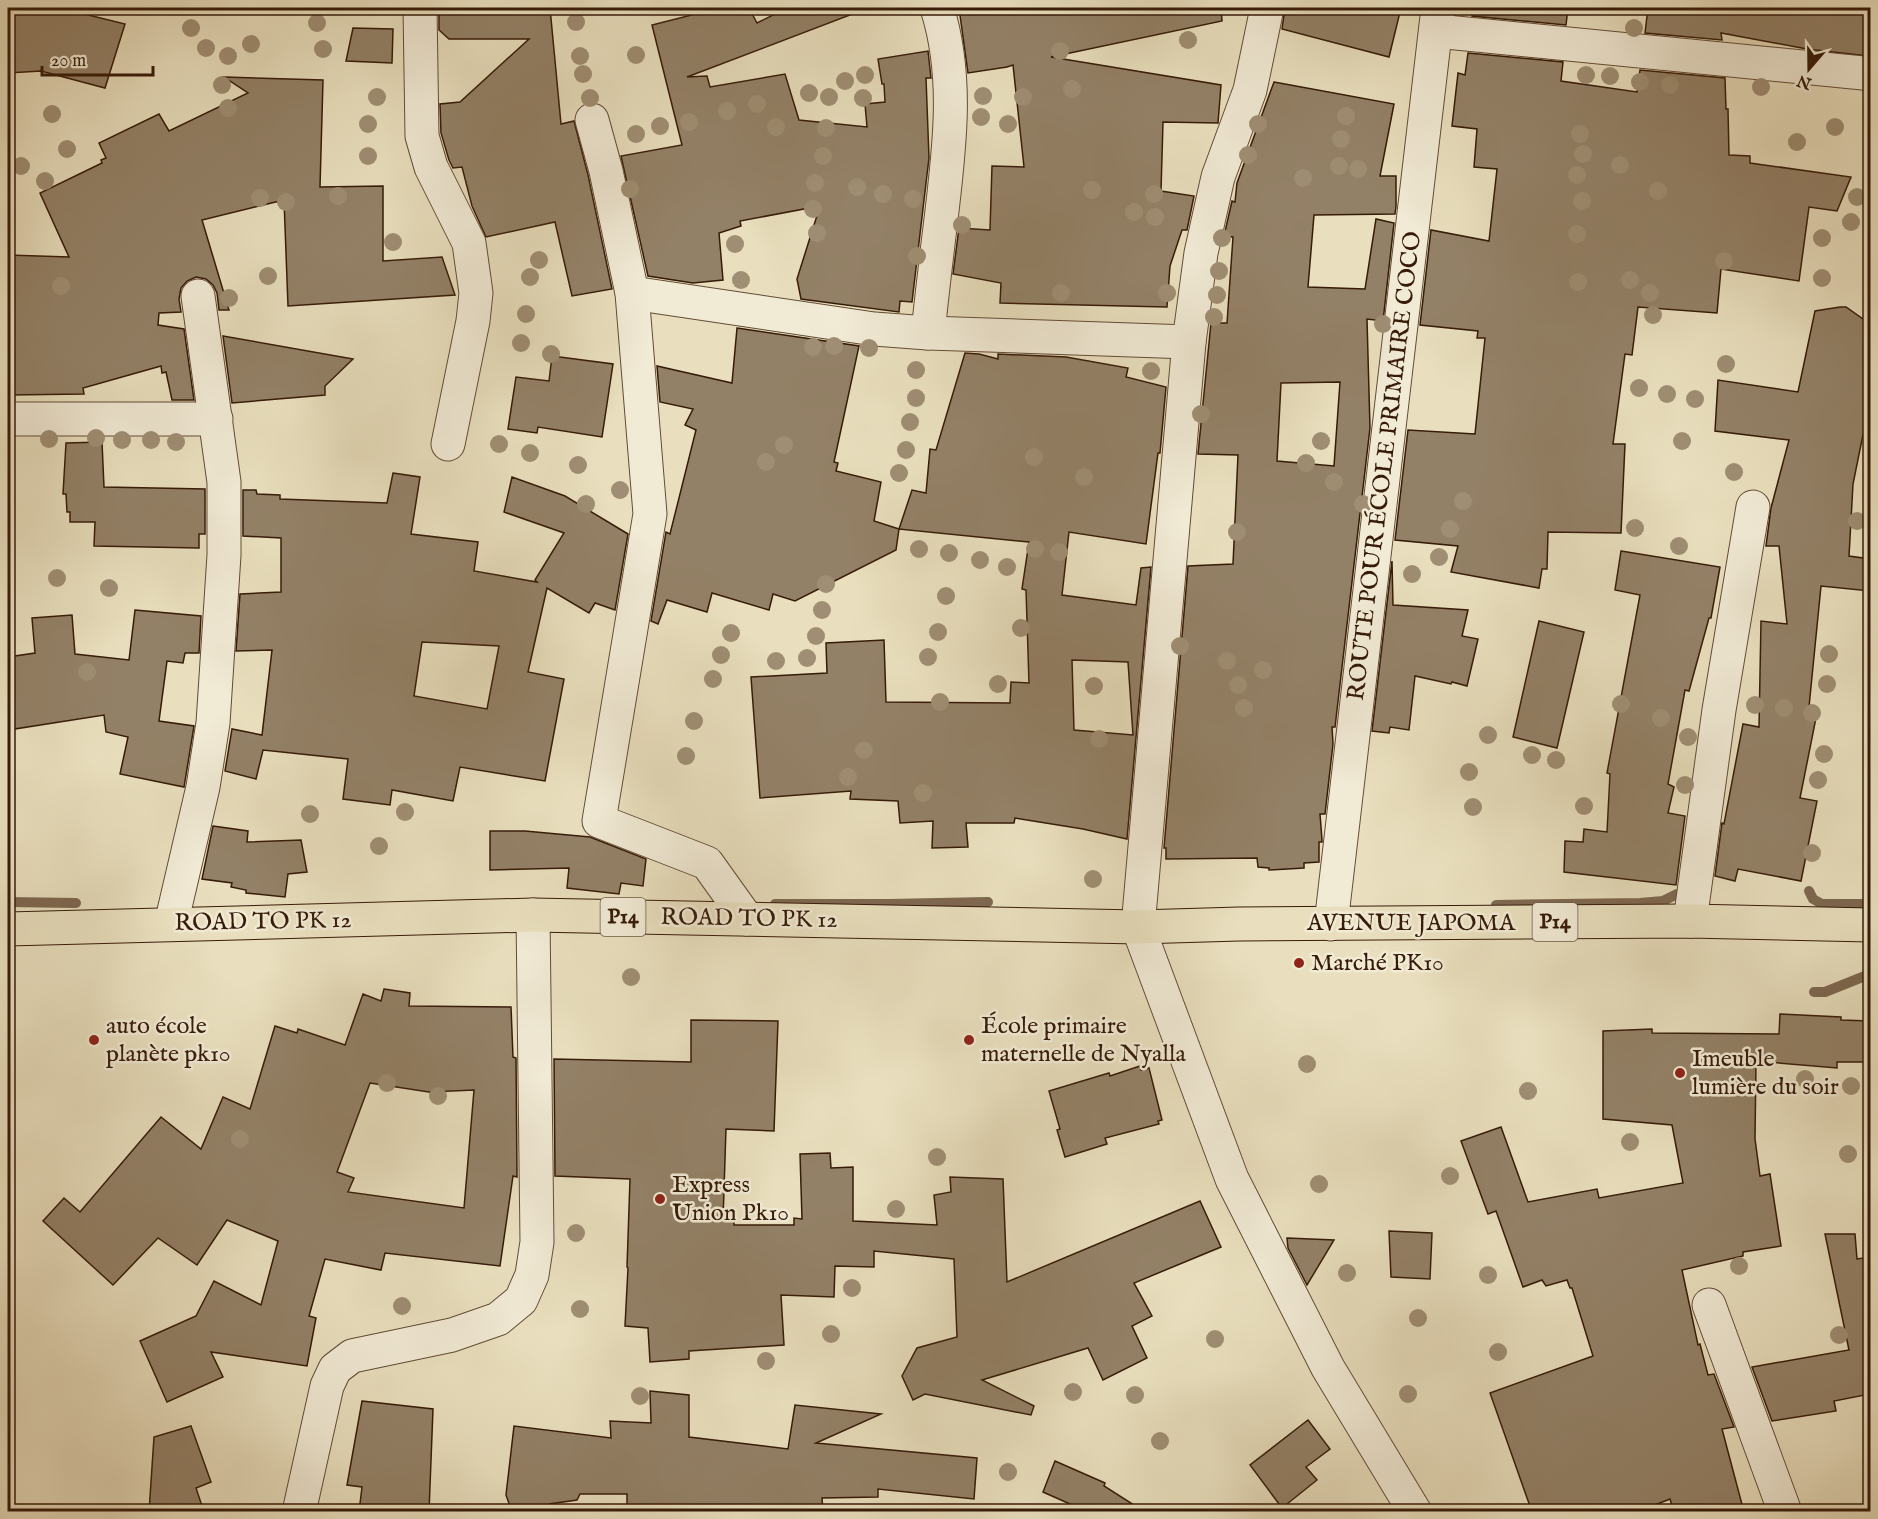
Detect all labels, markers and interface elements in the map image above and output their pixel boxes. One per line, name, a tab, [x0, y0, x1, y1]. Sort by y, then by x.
scale bar	[42, 39, 153, 77]
north arrow	[1779, 39, 1839, 99]
text: 20 m	[51, 50, 86, 73]
text: N	[1794, 69, 1815, 93]
street label: ROUTE POUR ÉCOLE PRIMAIRE COCO	[1341, 230, 1429, 702]
road number: P14	[600, 898, 646, 936]
street label: ROAD TO PK 12	[660, 902, 838, 936]
road number: P14	[1532, 903, 1578, 941]
street label: ROAD TO PK 12	[174, 905, 352, 939]
street label: AVENUE JAPOMA	[1306, 908, 1516, 939]
place label: Marché PK10	[1311, 948, 1444, 979]
marker: Marché PK10	[1292, 956, 1306, 970]
place label: auto école planète pk10	[106, 1011, 231, 1070]
place label: École primaire maternelle de Nyalla	[981, 1011, 1187, 1070]
marker: auto école planète pk10	[87, 1033, 101, 1047]
marker: École primaire maternelle de Nyalla	[962, 1033, 976, 1047]
place label: Imeuble lumière du soir	[1692, 1044, 1839, 1103]
marker: Imeuble lumière du soir	[1673, 1066, 1687, 1080]
place label: Express Union Pk10	[672, 1170, 789, 1229]
marker: Express Union Pk10	[653, 1192, 667, 1206]

